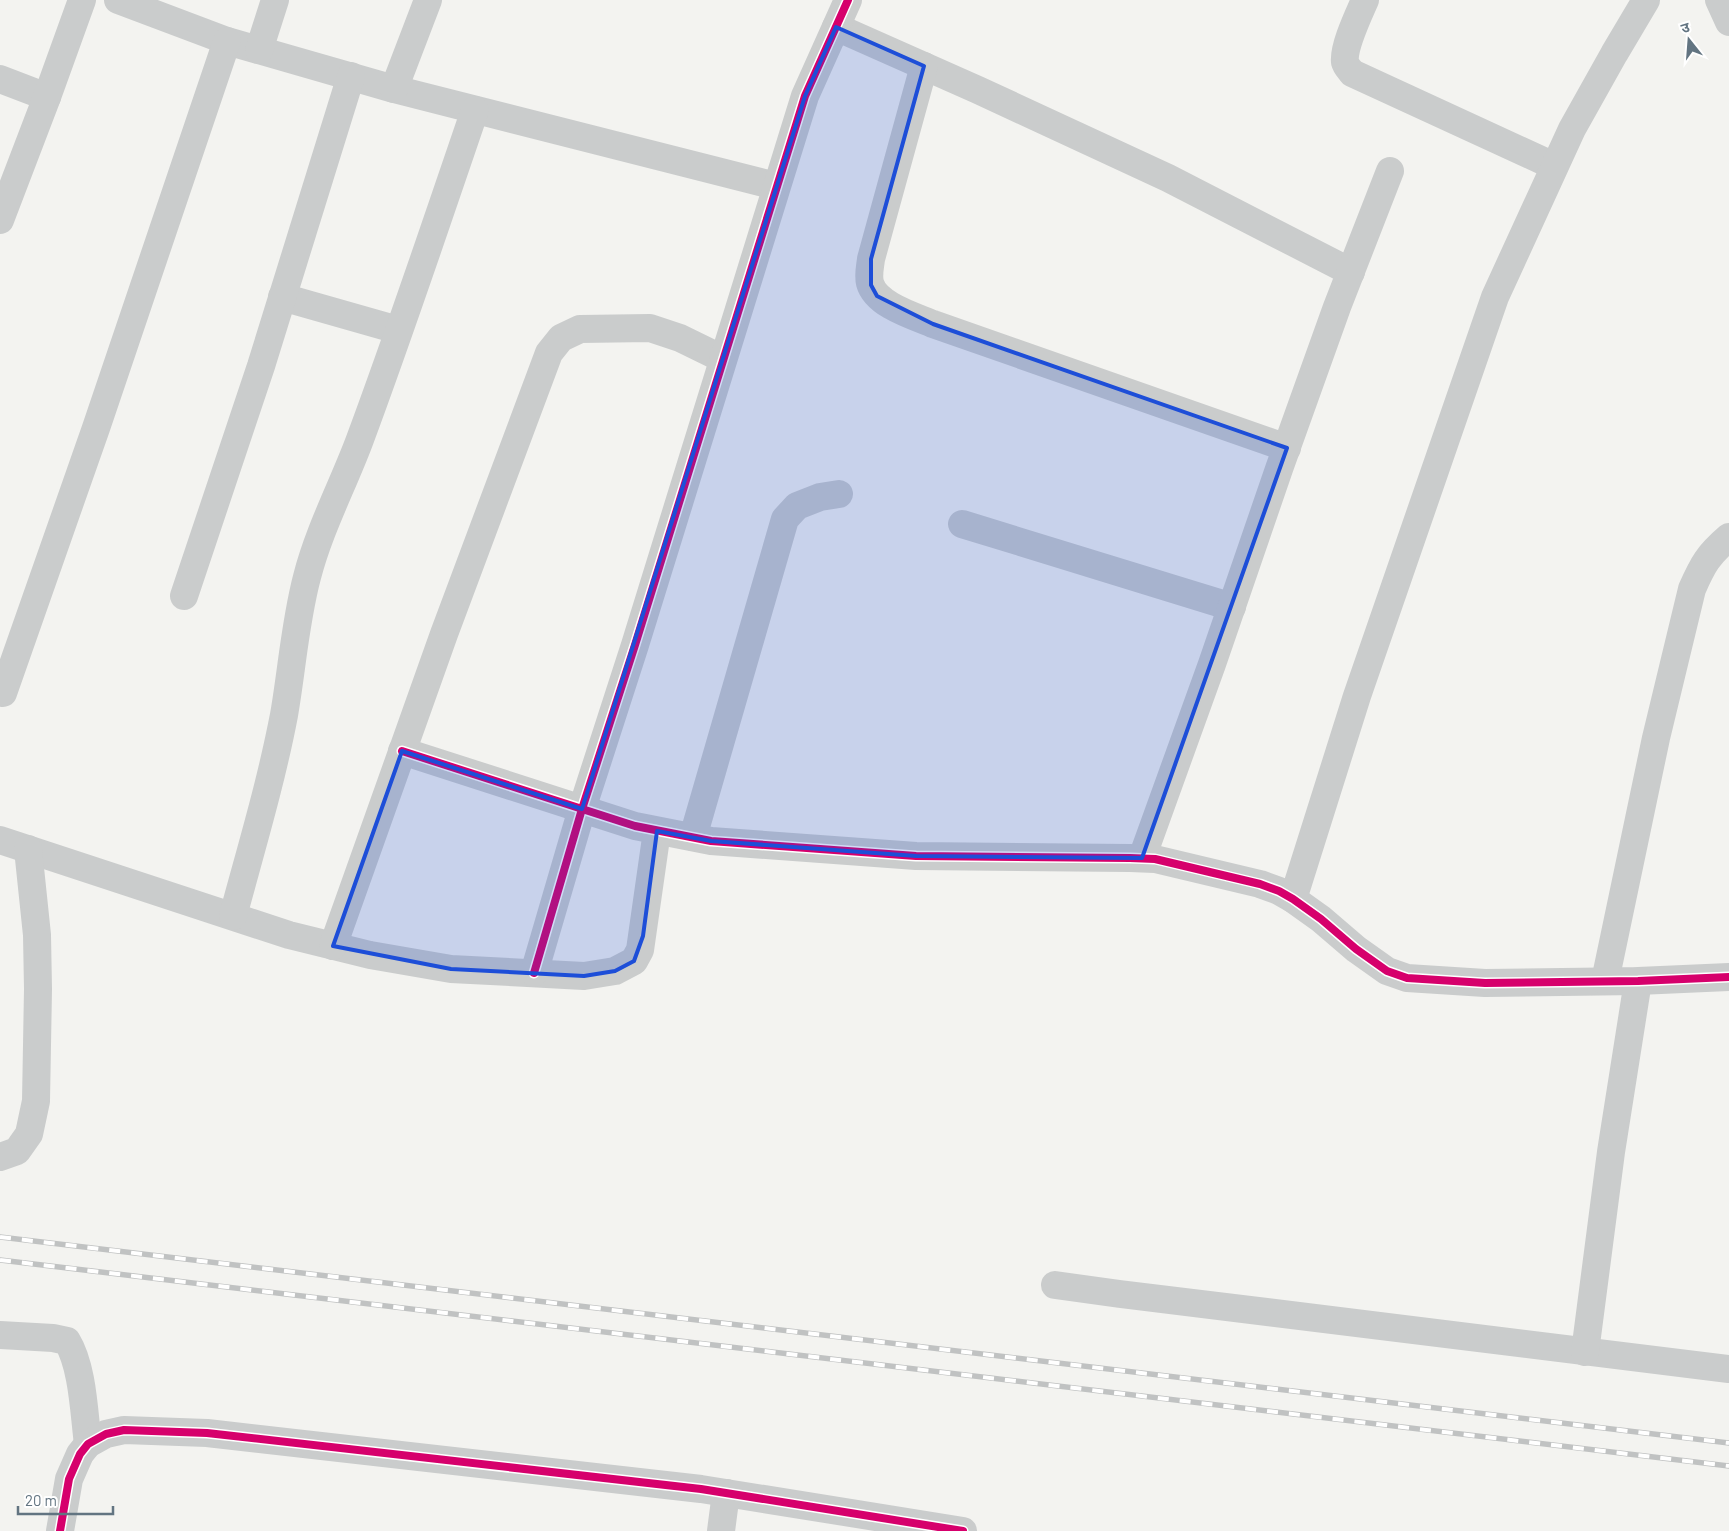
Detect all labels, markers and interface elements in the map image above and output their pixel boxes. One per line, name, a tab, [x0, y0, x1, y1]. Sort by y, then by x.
north arrow	[1664, 15, 1714, 65]
text: उ	[1679, 18, 1692, 36]
scale bar	[18, 1484, 112, 1516]
text: 20 m	[25, 1491, 57, 1509]

